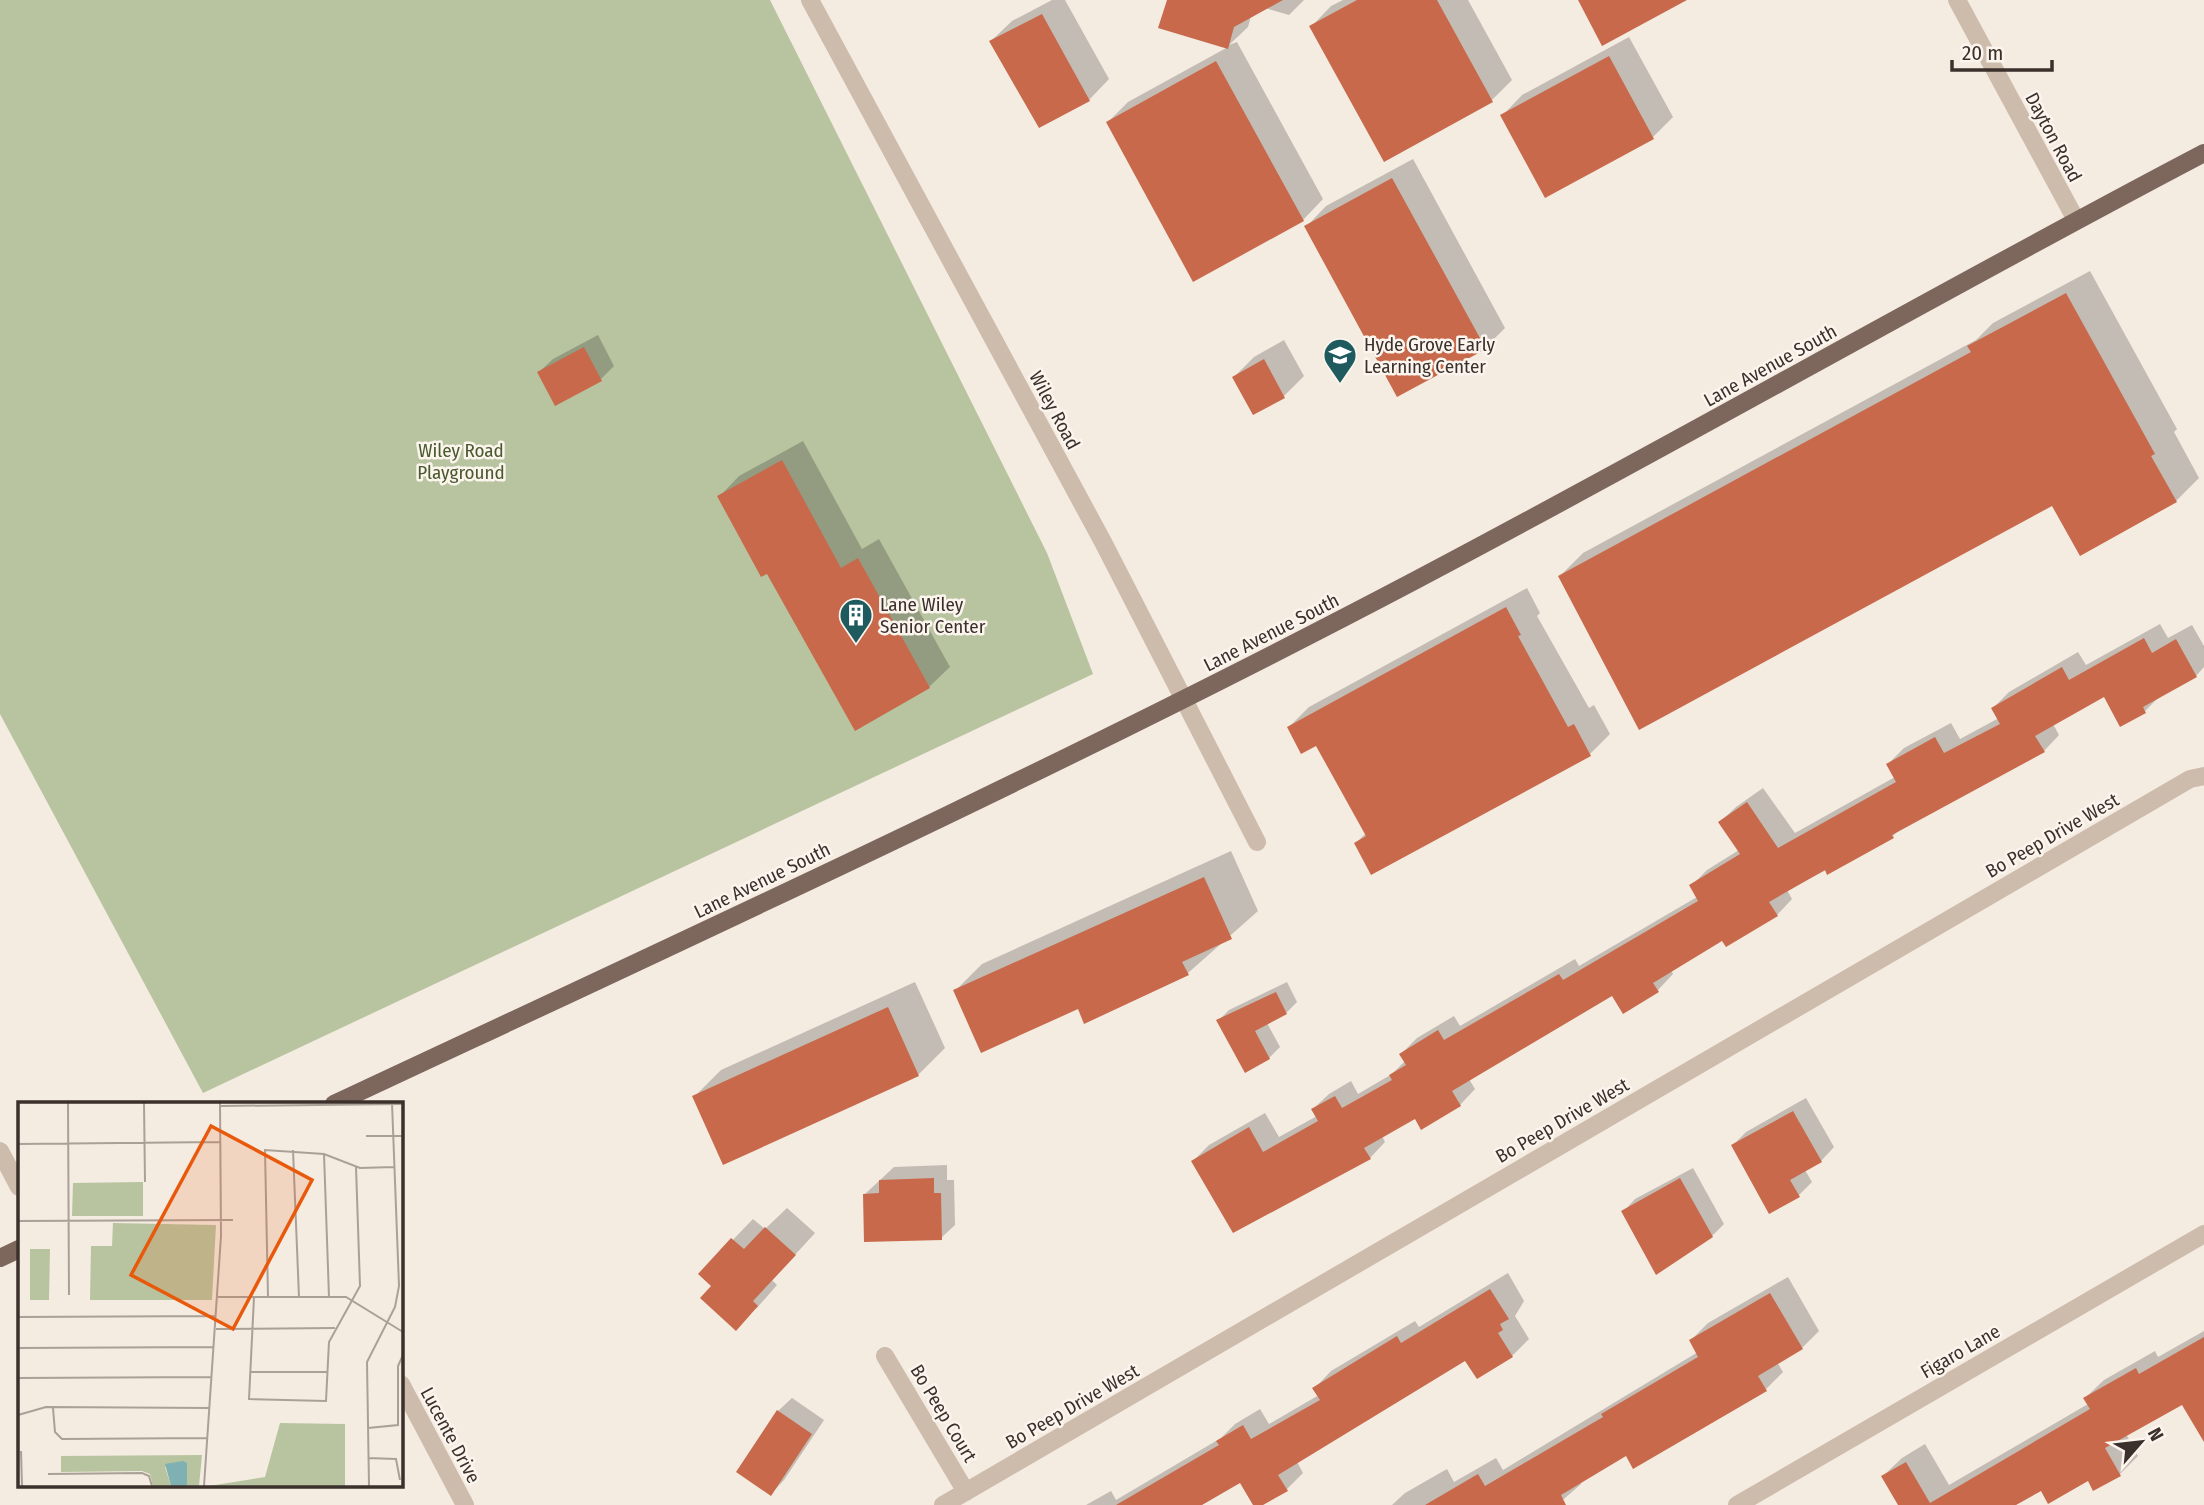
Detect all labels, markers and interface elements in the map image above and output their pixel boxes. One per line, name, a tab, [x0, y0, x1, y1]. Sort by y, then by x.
scale bar	[1952, 28, 2052, 72]
text: 20 m	[1962, 40, 2003, 66]
street label: Dayton Road	[2020, 89, 2087, 186]
street label: Lane Avenue South	[1700, 319, 1841, 412]
place label: Hyde Grove Early Learning Center	[1364, 333, 1496, 378]
school or university icon: Hyde Grove Early Learning Center	[1321, 336, 1359, 385]
street label: Wiley Road	[1024, 367, 1085, 453]
park label: Wiley Road Playground	[417, 439, 505, 484]
street label: Lane Avenue South	[1200, 588, 1343, 676]
place label: Lane Wiley Senior Center	[880, 593, 986, 638]
building icon: Lane Wiley Senior Center	[837, 596, 875, 645]
street label: Bo Peep Drive West	[1982, 788, 2124, 883]
street label: Lane Avenue South	[690, 838, 834, 923]
street label: Bo Peep Drive West	[1492, 1073, 1634, 1168]
inset map	[18, 1102, 402, 1488]
street label: Figaro Lane	[1916, 1319, 2004, 1383]
street label: Bo Peep Drive West	[1002, 1359, 1144, 1454]
street label: Bo Peep Court	[905, 1360, 982, 1467]
street label: Lucente Drive	[416, 1383, 485, 1487]
north arrow	[2106, 1407, 2176, 1477]
text: N	[2143, 1424, 2168, 1445]

